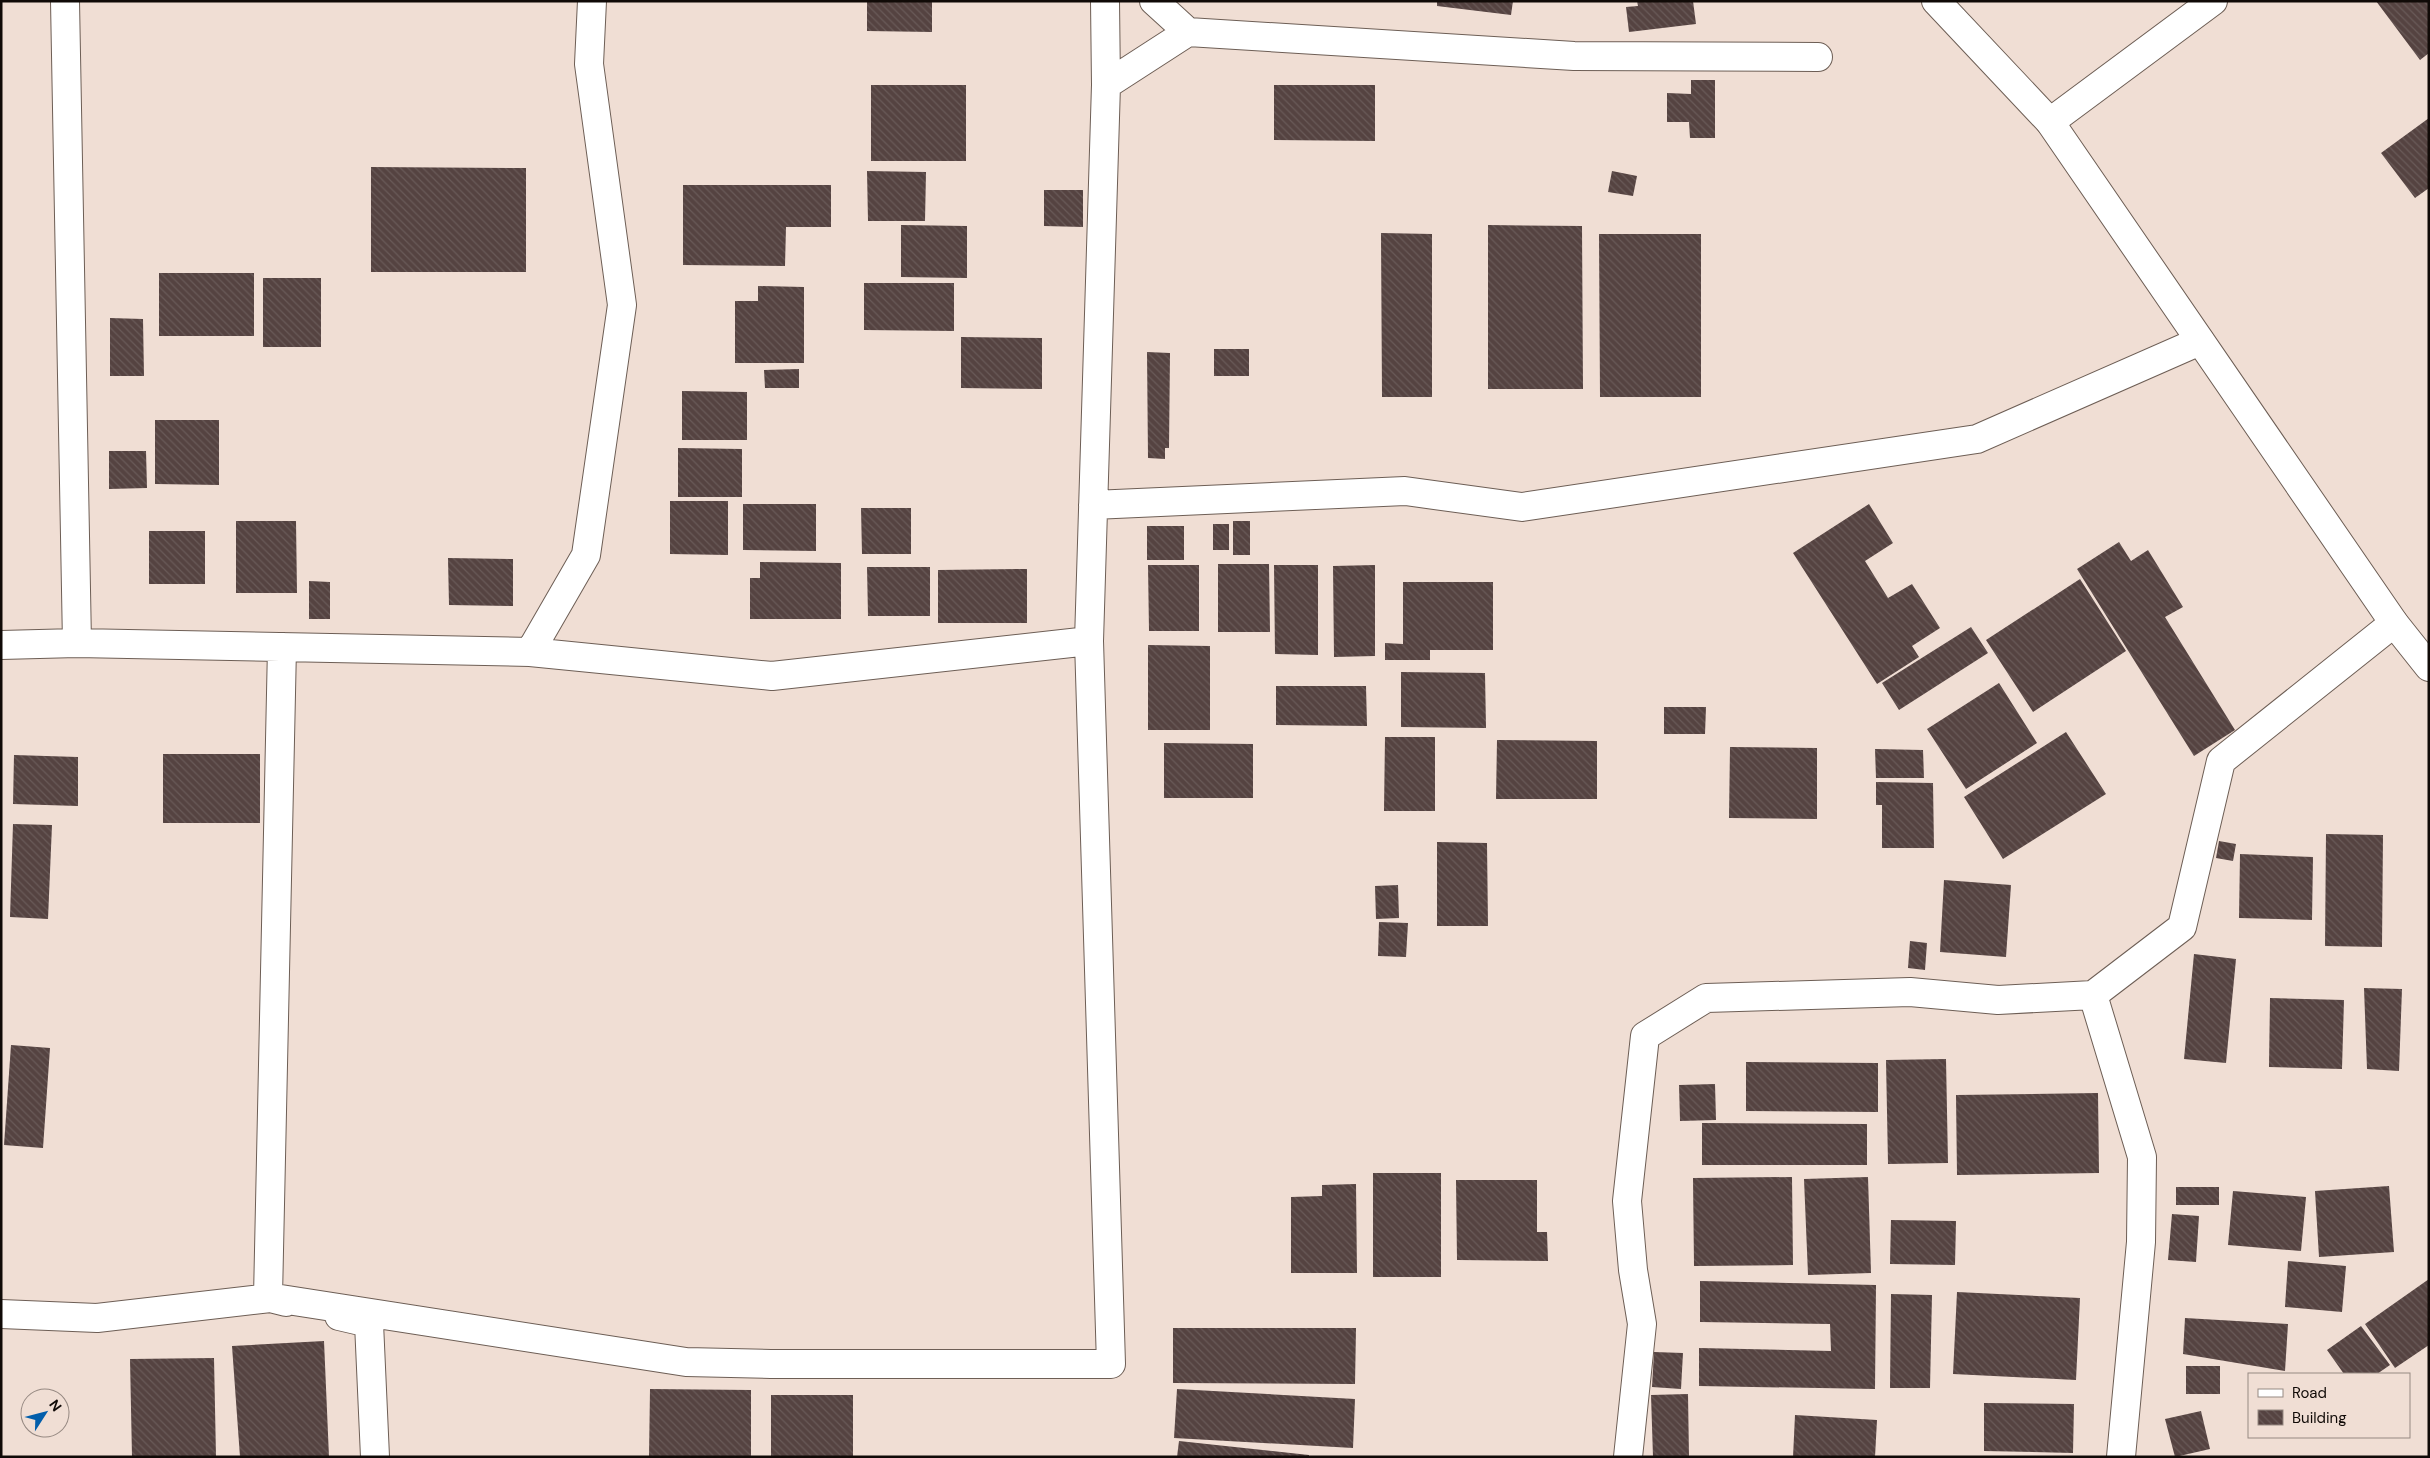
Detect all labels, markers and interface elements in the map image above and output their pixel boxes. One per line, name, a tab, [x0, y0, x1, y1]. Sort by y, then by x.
legend	[2248, 1373, 2410, 1438]
text: Road	[2292, 1383, 2327, 1403]
north arrow	[20, 1388, 70, 1438]
text: N	[45, 1396, 66, 1415]
text: Building	[2292, 1408, 2347, 1428]

